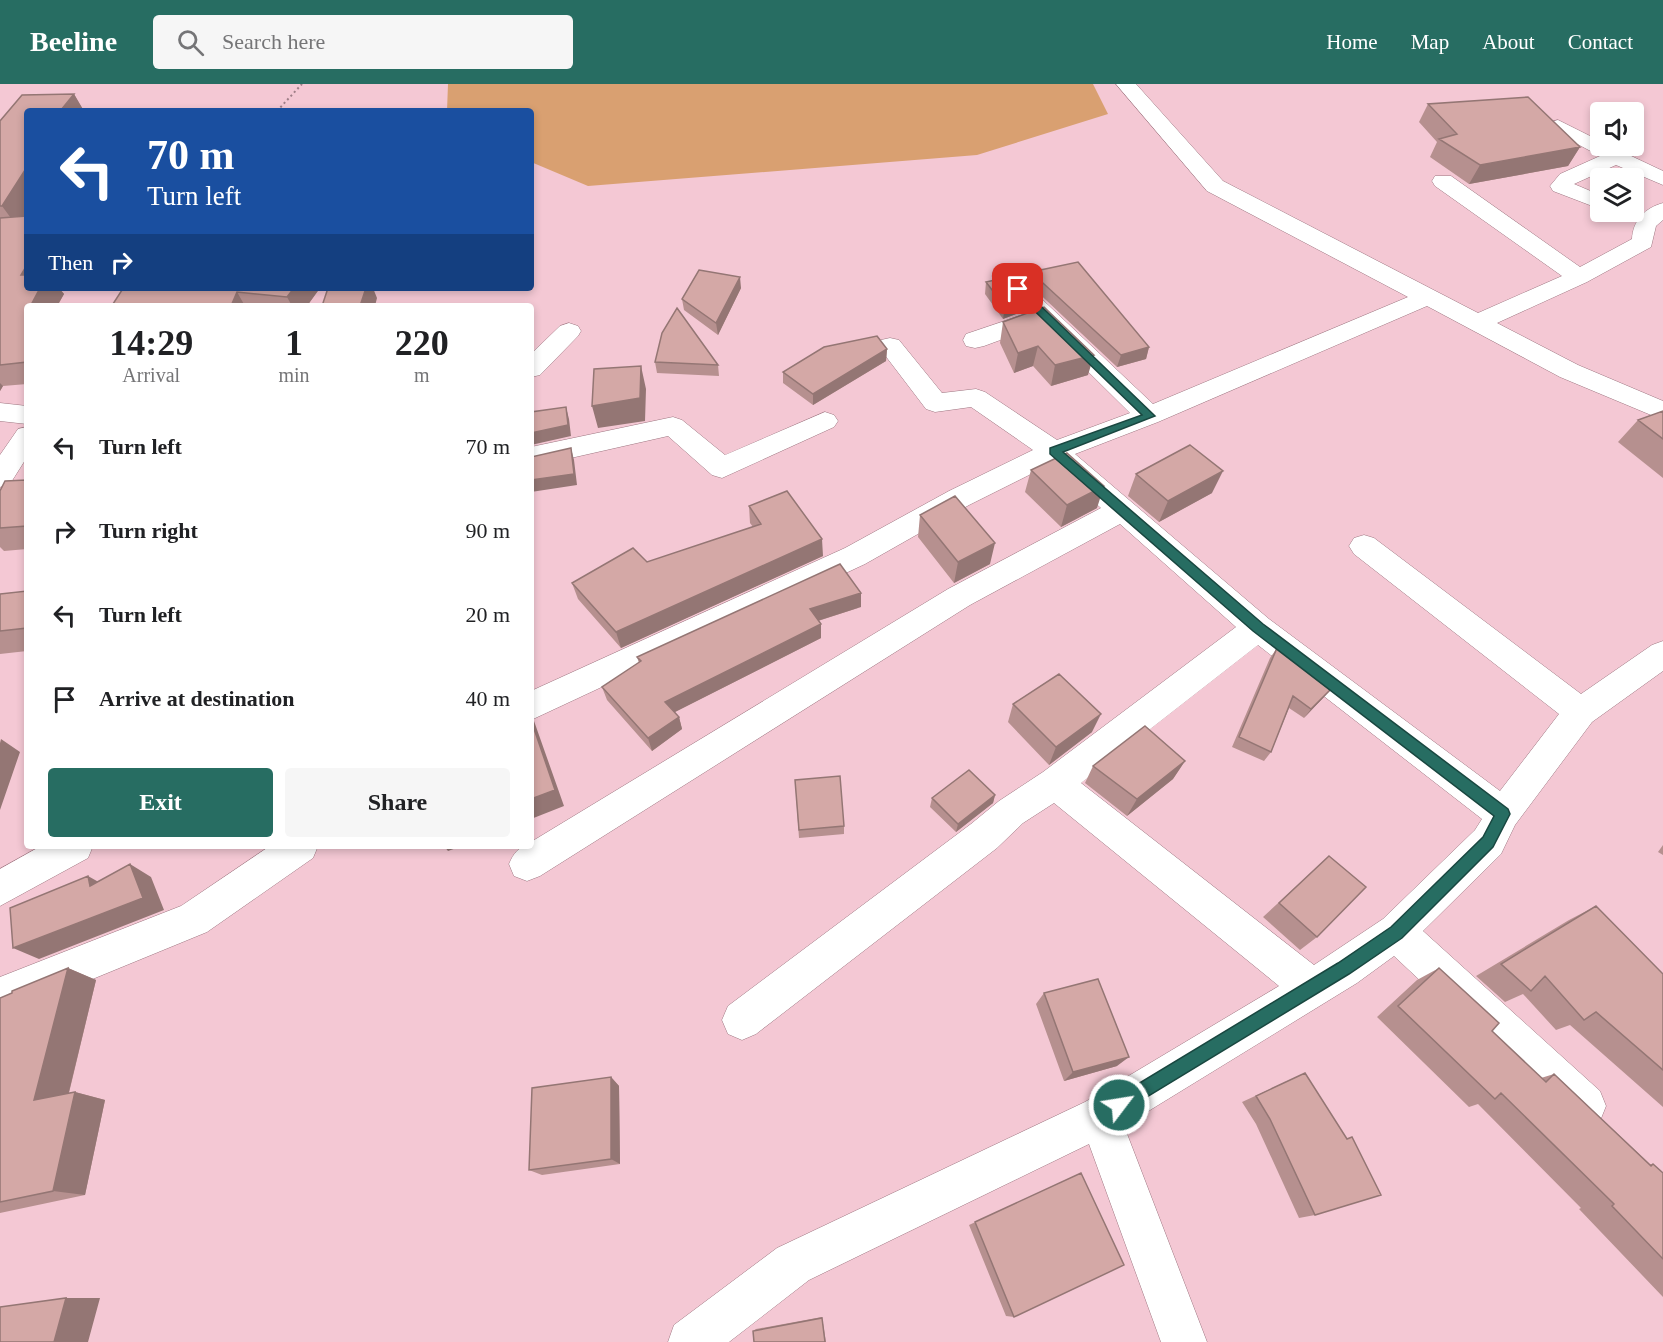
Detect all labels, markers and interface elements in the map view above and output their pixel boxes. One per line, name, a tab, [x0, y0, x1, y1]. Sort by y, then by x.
search box	[153, 15, 573, 69]
text: Beeline	[30, 26, 117, 57]
icon: search	[174, 26, 207, 59]
text: Search here	[222, 29, 325, 54]
text: Home	[1326, 30, 1378, 54]
text: Map	[1411, 30, 1449, 54]
text: About	[1482, 30, 1535, 54]
text: Contact	[1568, 30, 1633, 54]
map controls	[1590, 102, 1644, 222]
button: sound	[1590, 102, 1644, 156]
icon: left	[48, 132, 126, 210]
text: 70 m	[147, 132, 235, 178]
button: layers	[1590, 168, 1644, 222]
text: Turn left	[147, 181, 241, 211]
icon: right	[105, 246, 138, 279]
text: Then	[48, 250, 93, 275]
pin	[992, 263, 1043, 314]
icon: arrive	[1001, 272, 1034, 305]
text: 14:29	[109, 323, 193, 363]
text: 1	[285, 323, 303, 363]
text: 220	[395, 323, 449, 363]
text: Arrival	[122, 364, 180, 386]
text: min	[278, 364, 310, 386]
text: m	[414, 364, 430, 386]
icon: left	[48, 431, 81, 464]
text: Turn left	[99, 434, 182, 459]
text: 70 m	[465, 434, 510, 459]
icon: right	[48, 515, 81, 548]
text: Turn right	[99, 518, 198, 543]
text: 90 m	[465, 518, 510, 543]
icon: left	[48, 599, 81, 632]
text: Turn left	[99, 602, 182, 627]
text: 20 m	[465, 602, 510, 627]
icon: arrive	[48, 683, 81, 716]
text: Arrive at destination	[99, 686, 295, 711]
text: 40 m	[465, 686, 510, 711]
button: Exit	[48, 768, 273, 837]
button: Share	[285, 768, 510, 837]
position arrow	[1087, 1073, 1151, 1137]

